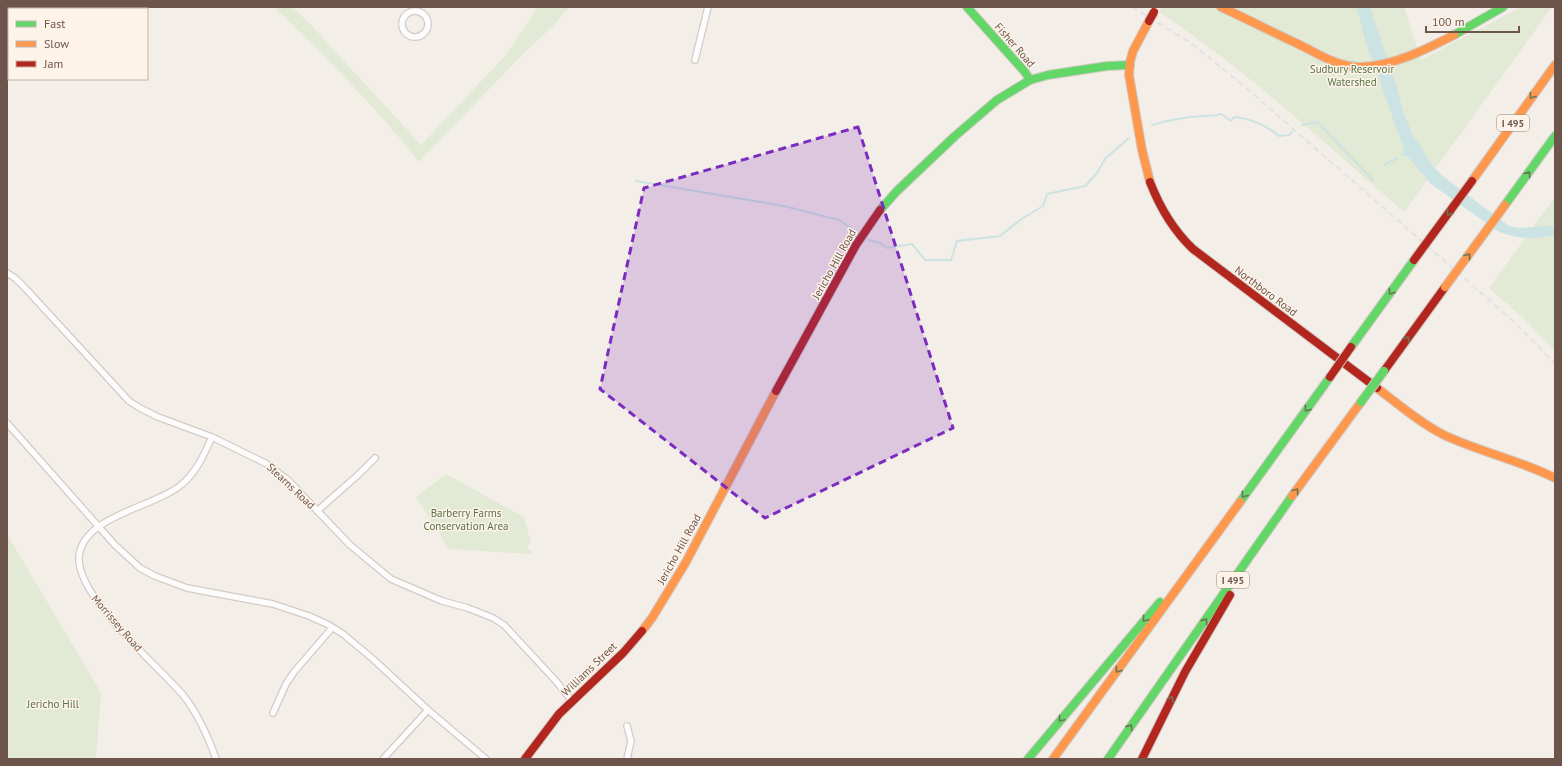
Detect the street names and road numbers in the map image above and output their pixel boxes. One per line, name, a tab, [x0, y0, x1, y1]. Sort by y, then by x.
street label: Fisher Road	[992, 20, 1038, 70]
road number: I 495	[1497, 115, 1529, 131]
street label: Jericho Hill Road	[808, 226, 859, 303]
street label: Northboro Road	[1232, 263, 1300, 319]
street label: Stearns Road	[264, 460, 318, 512]
street label: Jericho Hill Road	[653, 511, 704, 588]
road number: I 495	[1217, 572, 1249, 588]
street label: Morrissey Road	[89, 592, 145, 654]
street label: Williams Street	[558, 639, 620, 699]

